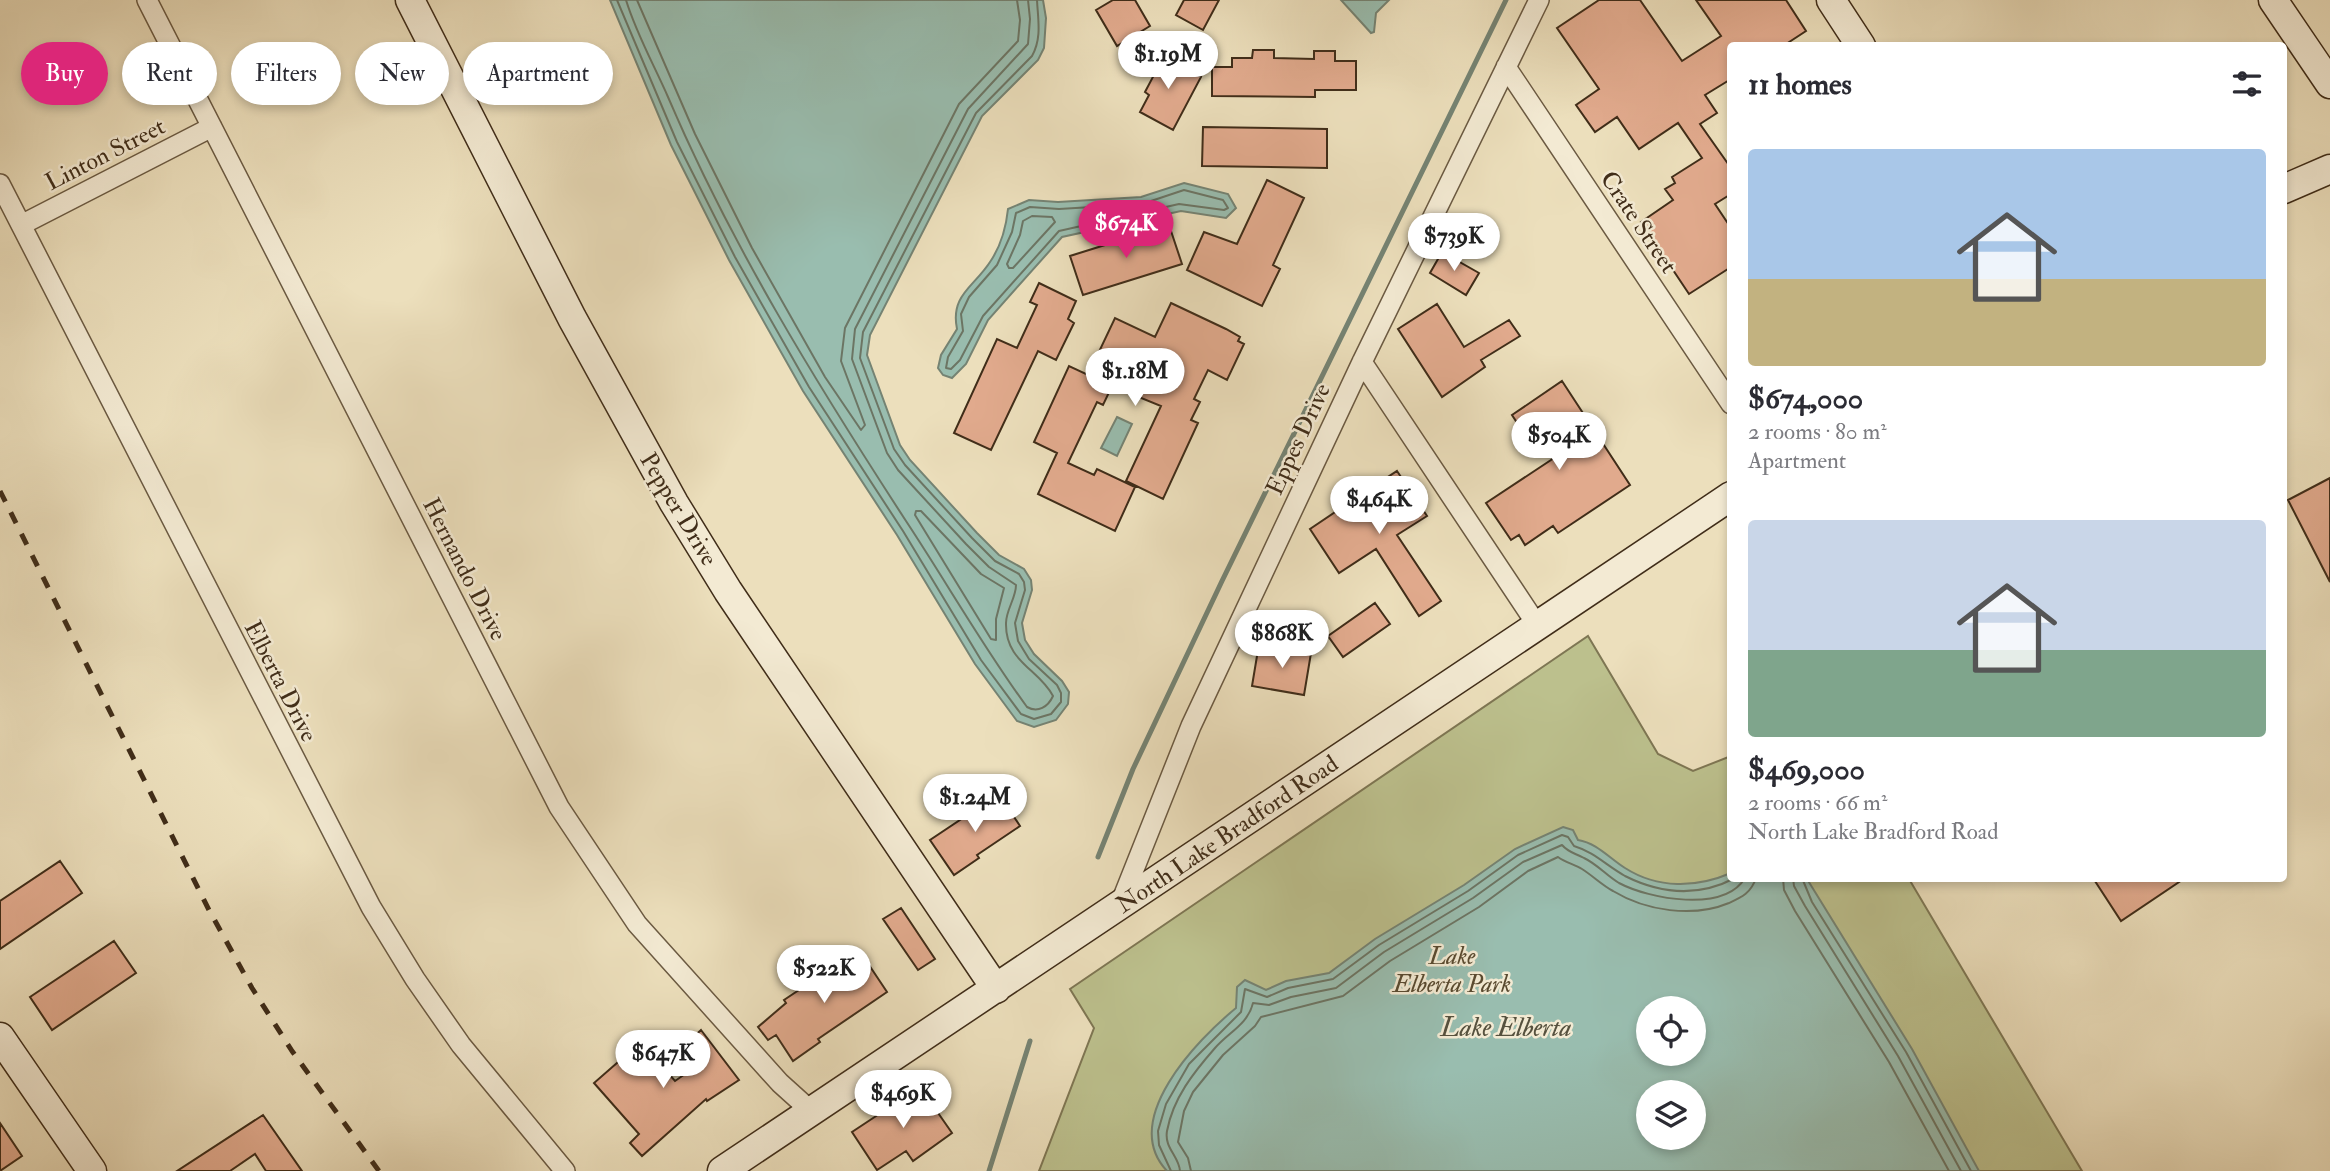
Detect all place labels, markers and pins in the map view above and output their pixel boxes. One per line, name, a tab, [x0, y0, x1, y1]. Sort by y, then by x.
pin: $1.19M	[1111, 32, 1225, 91]
pin: $674K	[1077, 201, 1175, 260]
pin: $739K	[1405, 214, 1503, 273]
pin: $1.18M	[1078, 348, 1192, 408]
pin: $504K	[1510, 412, 1608, 472]
pin: $464K	[1330, 476, 1428, 536]
pin: $868K	[1233, 610, 1331, 670]
pin: $1.24M	[918, 774, 1032, 834]
pin: $522K	[775, 946, 873, 1005]
pin: $647K	[614, 1030, 712, 1090]
pin: $469K	[854, 1070, 952, 1130]

